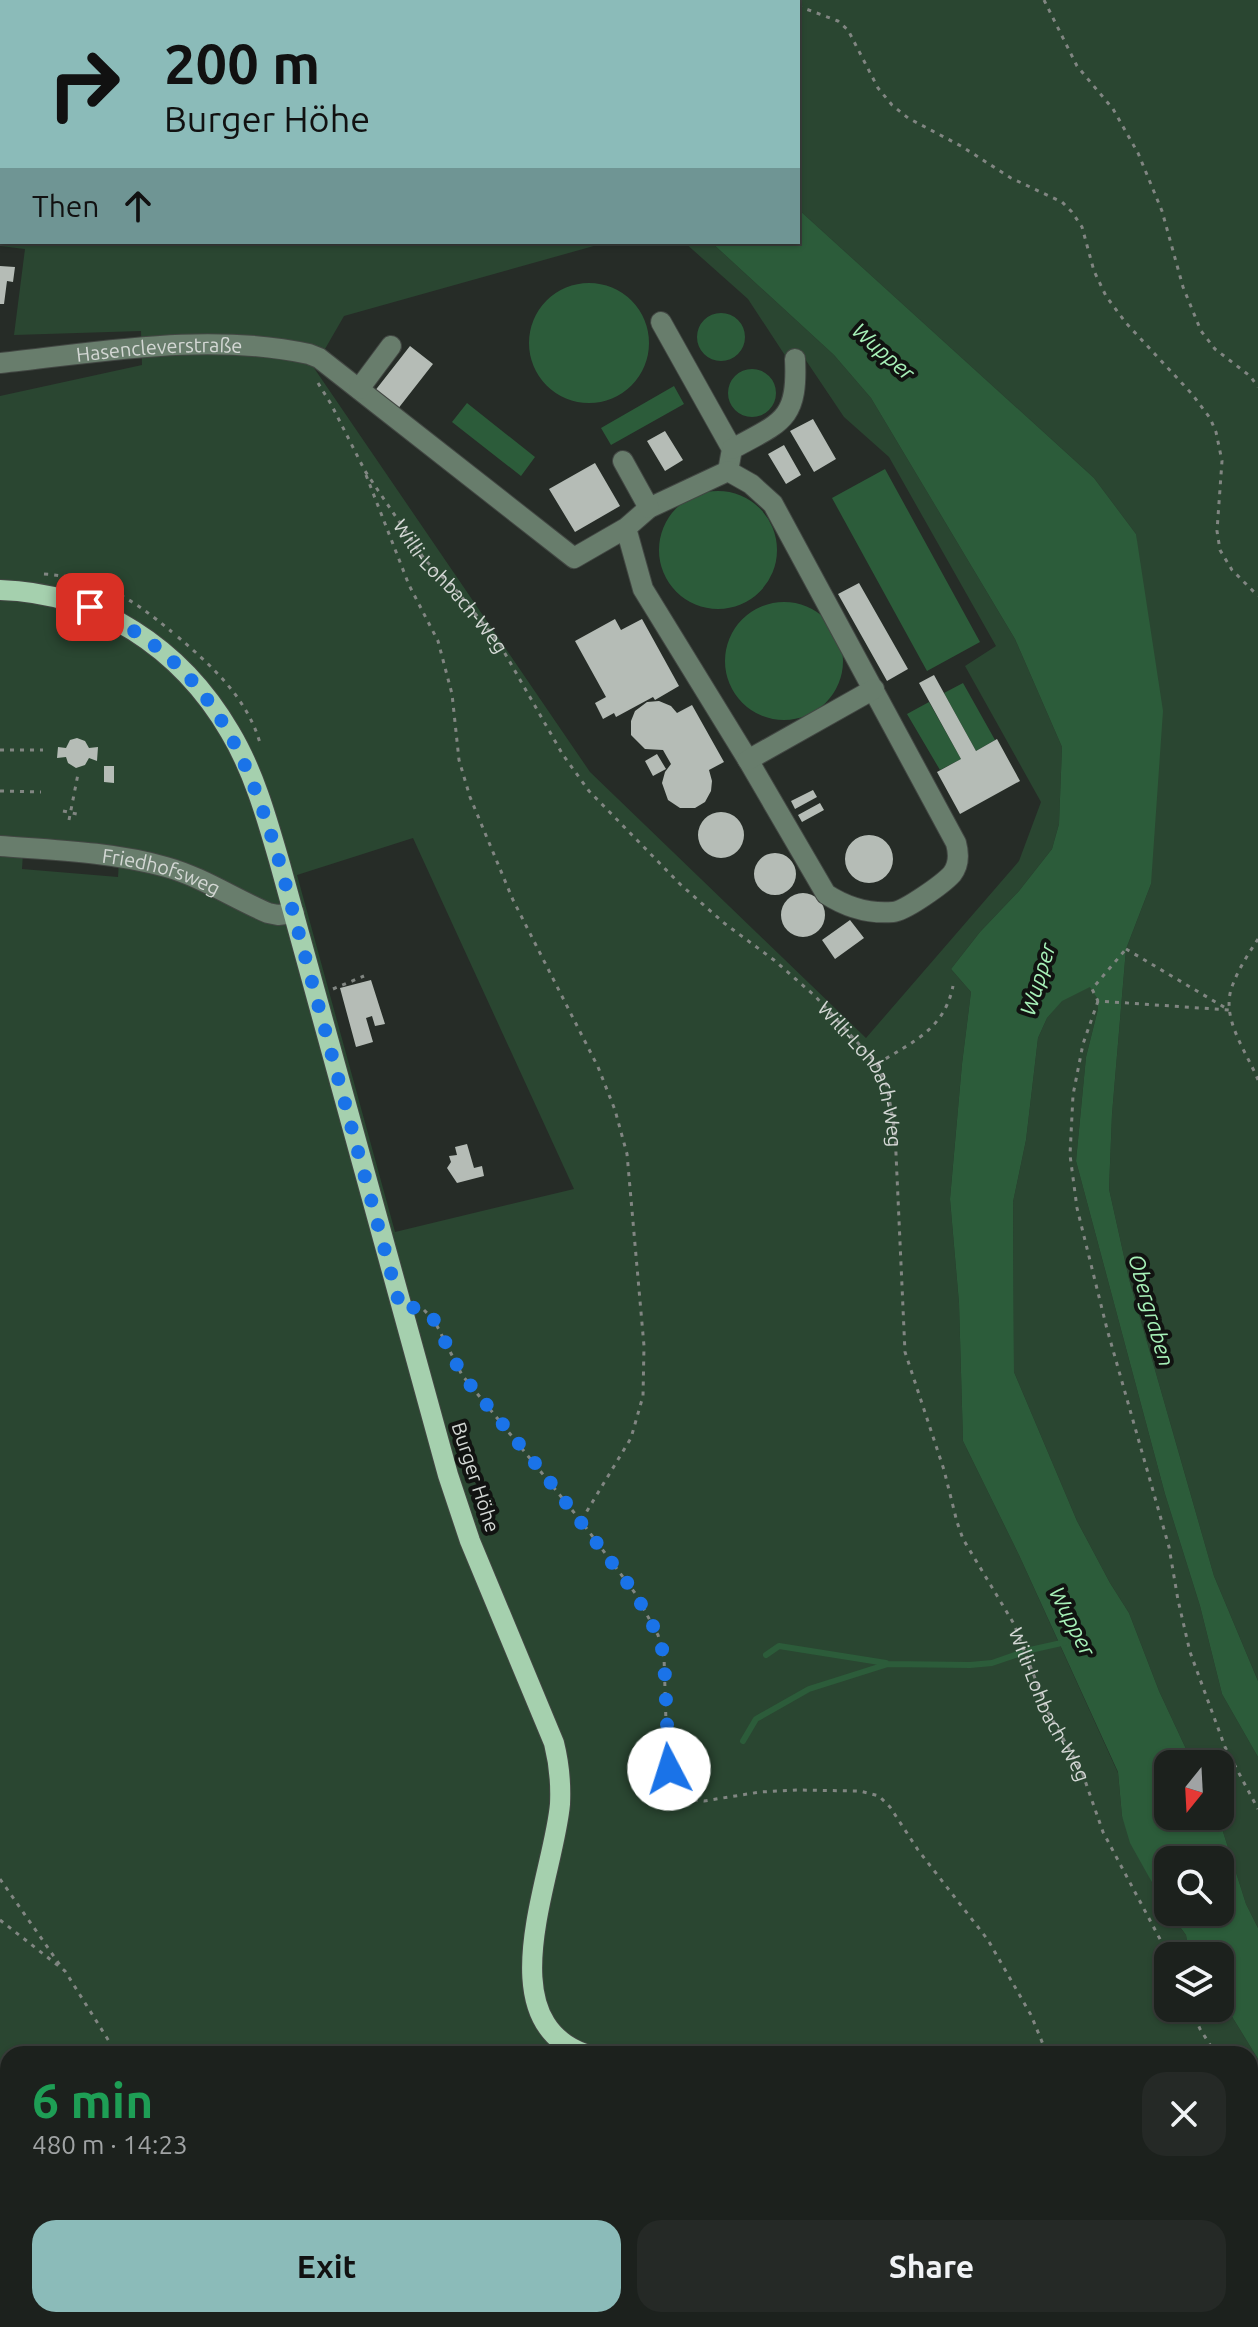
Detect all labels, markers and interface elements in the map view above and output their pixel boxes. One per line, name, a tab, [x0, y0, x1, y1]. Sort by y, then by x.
icon: right	[32, 32, 136, 136]
text: 200 m	[164, 32, 320, 95]
text: Burger Höhe	[164, 98, 370, 139]
icon: ahead	[116, 184, 160, 228]
text: Then	[32, 189, 100, 223]
water label: Wupper	[848, 317, 921, 385]
street label: Hasencleverstraße	[75, 333, 243, 365]
street label: Willi-Lohbach-Weg	[389, 515, 514, 657]
pin	[56, 573, 124, 641]
icon: arrive	[68, 585, 112, 629]
street label: Friedhofsweg	[101, 843, 224, 899]
water label: Wupper	[1014, 939, 1060, 1018]
street label: Willi-Lohbach-Weg	[814, 996, 907, 1148]
water label: Obergraben	[1124, 1251, 1180, 1369]
street label: Burger Höhe	[447, 1419, 505, 1535]
water label: Wupper	[1045, 1582, 1101, 1660]
street label: Willi-Lohbach-Weg	[1005, 1624, 1096, 1784]
position arrow	[627, 1727, 711, 1811]
north arrow	[1154, 1750, 1234, 1830]
map controls	[1154, 1750, 1234, 2022]
button: search	[1154, 1846, 1234, 1926]
button: layers	[1154, 1942, 1234, 2022]
button: close	[1142, 2072, 1226, 2156]
text: 6 min	[32, 2073, 153, 2127]
text: 480 m · 14:23	[32, 2130, 188, 2159]
button: Exit	[32, 2220, 621, 2312]
button: Share	[637, 2220, 1226, 2312]

